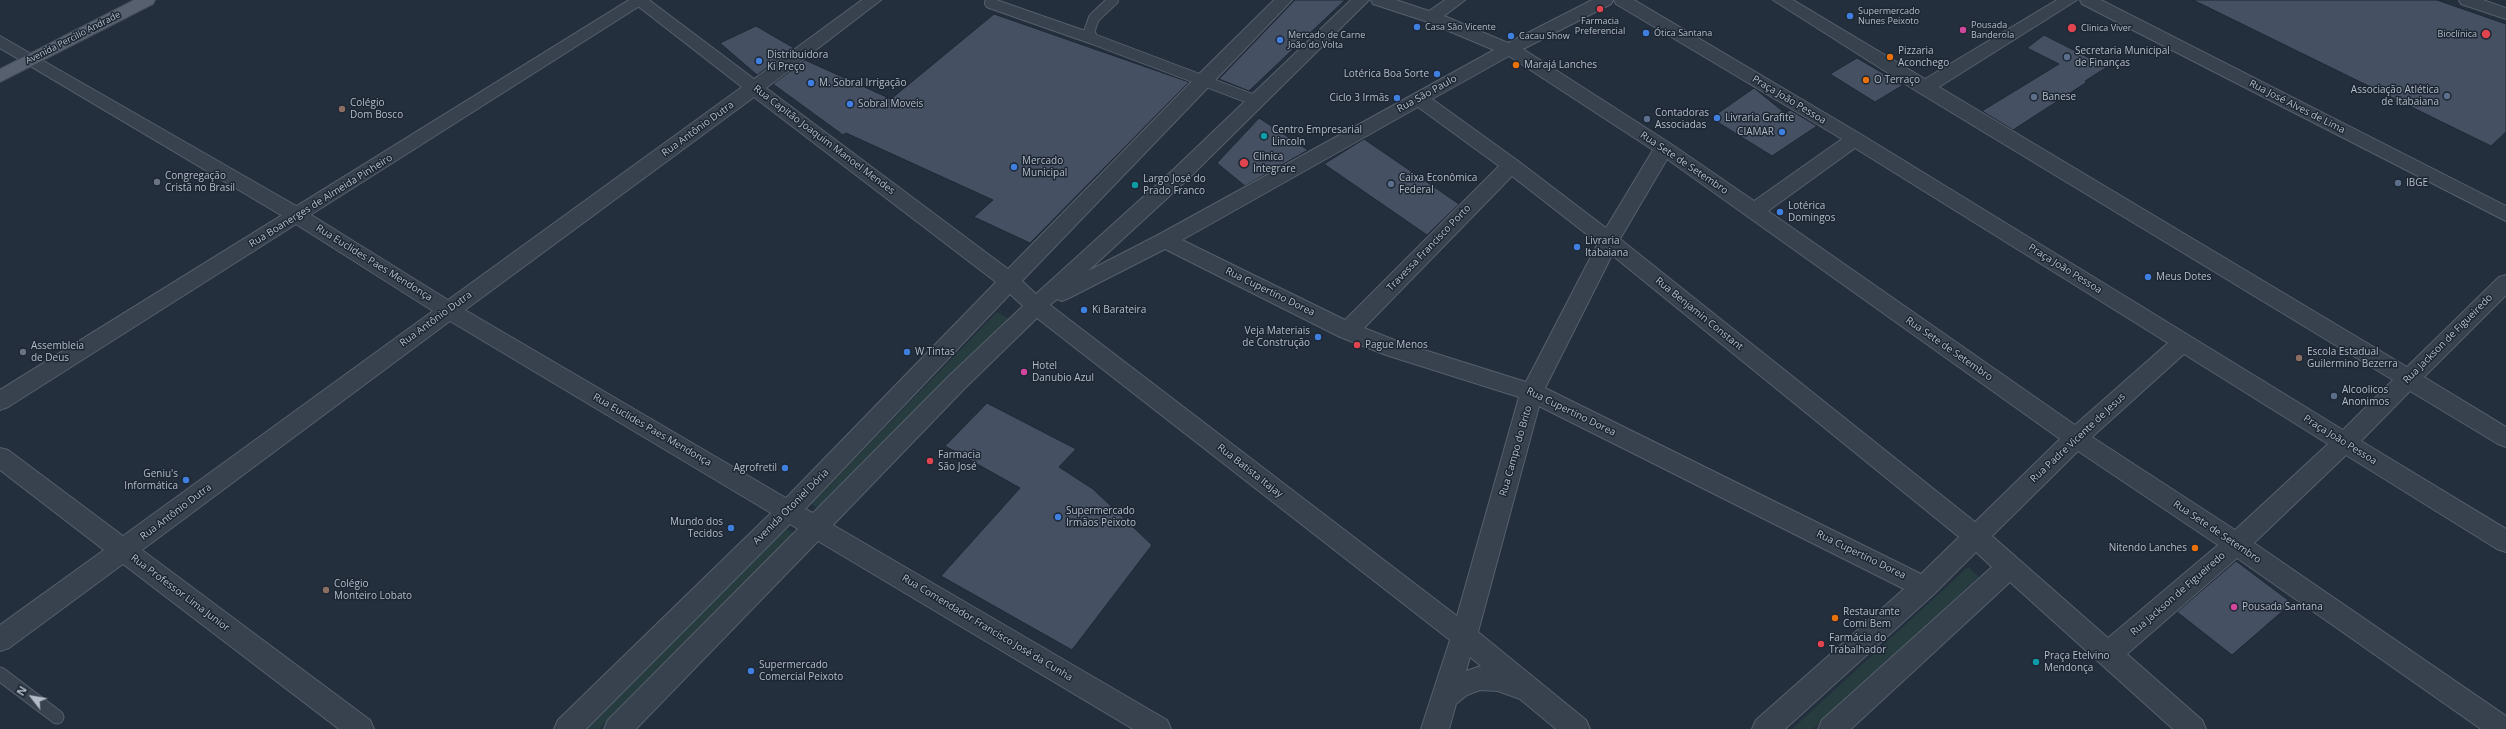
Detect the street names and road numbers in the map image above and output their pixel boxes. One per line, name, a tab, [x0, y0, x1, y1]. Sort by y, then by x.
street label: Avenida Percilio Andrade	[24, 9, 122, 67]
street label: Rua São Paulo	[1395, 73, 1459, 115]
street label: Praça João Pessoa	[1750, 73, 1828, 127]
street label: Rua José Alves de Lima	[2247, 78, 2347, 136]
street label: Rua Capitão Joaquim Manoel Mendes	[751, 83, 897, 197]
street label: Rua Antônio Dutra	[660, 99, 736, 159]
street label: Rua Sete de Setembro	[1638, 129, 1730, 197]
street label: Rua Boanerges de Almeida Pinheiro	[247, 152, 395, 250]
street label: Travessa Francisco Porto	[1385, 202, 1473, 294]
street label: Rua Euclides Paes Mendonça	[314, 222, 434, 304]
street label: Praça João Pessoa	[2026, 242, 2104, 296]
street label: Rua Cupertino Dorea	[1223, 265, 1317, 319]
street label: Rua Benjamin Constant	[1653, 275, 1745, 353]
street label: Rua Antônio Dutra	[398, 289, 474, 349]
street label: Rua Jackson de Figueiredo	[2401, 292, 2495, 386]
street label: Rua Sete de Setembro	[1903, 314, 1995, 384]
street label: Rua Cupertino Dorea	[1524, 385, 1618, 439]
street label: Rua Euclides Paes Mendonça	[591, 391, 713, 469]
street label: Rua Padre Vicente de Jesus	[2028, 391, 2128, 485]
street label: Rua Campo do Brito	[1497, 404, 1535, 498]
street label: Praça João Pessoa	[2301, 413, 2379, 467]
street label: Rua Batista Itajay	[1215, 442, 1285, 500]
street label: Avenida Otoniel Dória	[751, 467, 831, 547]
street label: Rua Antônio Dutra	[138, 481, 214, 543]
street label: Rua Sete de Setembro	[2171, 498, 2263, 566]
street label: Rua Cupertino Dorea	[1814, 528, 1908, 582]
street label: Rua Jackson de Figueiredo	[2128, 550, 2228, 638]
street label: Rua Professor Lima Junior	[128, 552, 232, 634]
street label: Rua Comendador Francisco José da Cunha	[900, 572, 1074, 684]

